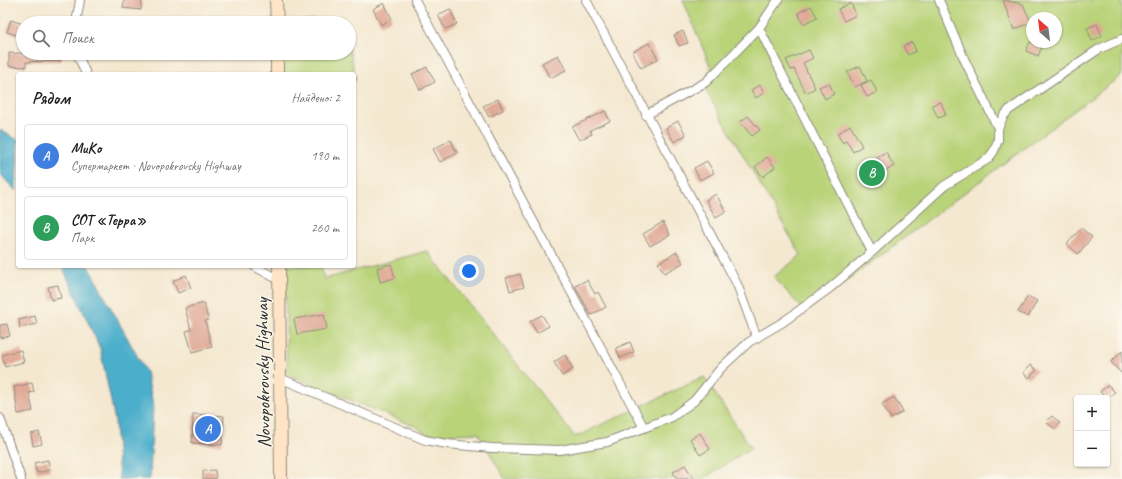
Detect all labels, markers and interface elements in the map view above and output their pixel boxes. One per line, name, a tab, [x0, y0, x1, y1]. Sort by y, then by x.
north arrow	[1026, 12, 1062, 48]
search box	[16, 16, 356, 60]
icon: search	[30, 27, 52, 49]
text: Поиск	[62, 29, 94, 48]
text: Рядом	[32, 88, 70, 109]
text: Найдено: 2	[292, 90, 340, 106]
text: МиКо	[71, 139, 101, 158]
text: A	[43, 148, 49, 164]
text: 190 m	[311, 148, 339, 164]
text: Супермаркет · Novopokrovsky Highway	[71, 158, 241, 174]
pin: B	[859, 158, 885, 188]
text: СОТ «Терра»	[71, 211, 146, 230]
text: B	[43, 220, 49, 236]
text: 260 m	[311, 220, 339, 236]
text: Парк	[71, 230, 94, 246]
your location	[459, 261, 479, 281]
street label: Novopokrovsky Highway	[250, 296, 276, 448]
map controls	[1074, 395, 1110, 467]
button: +	[1074, 395, 1110, 431]
pin: A	[195, 414, 221, 444]
button: −	[1074, 431, 1110, 467]

